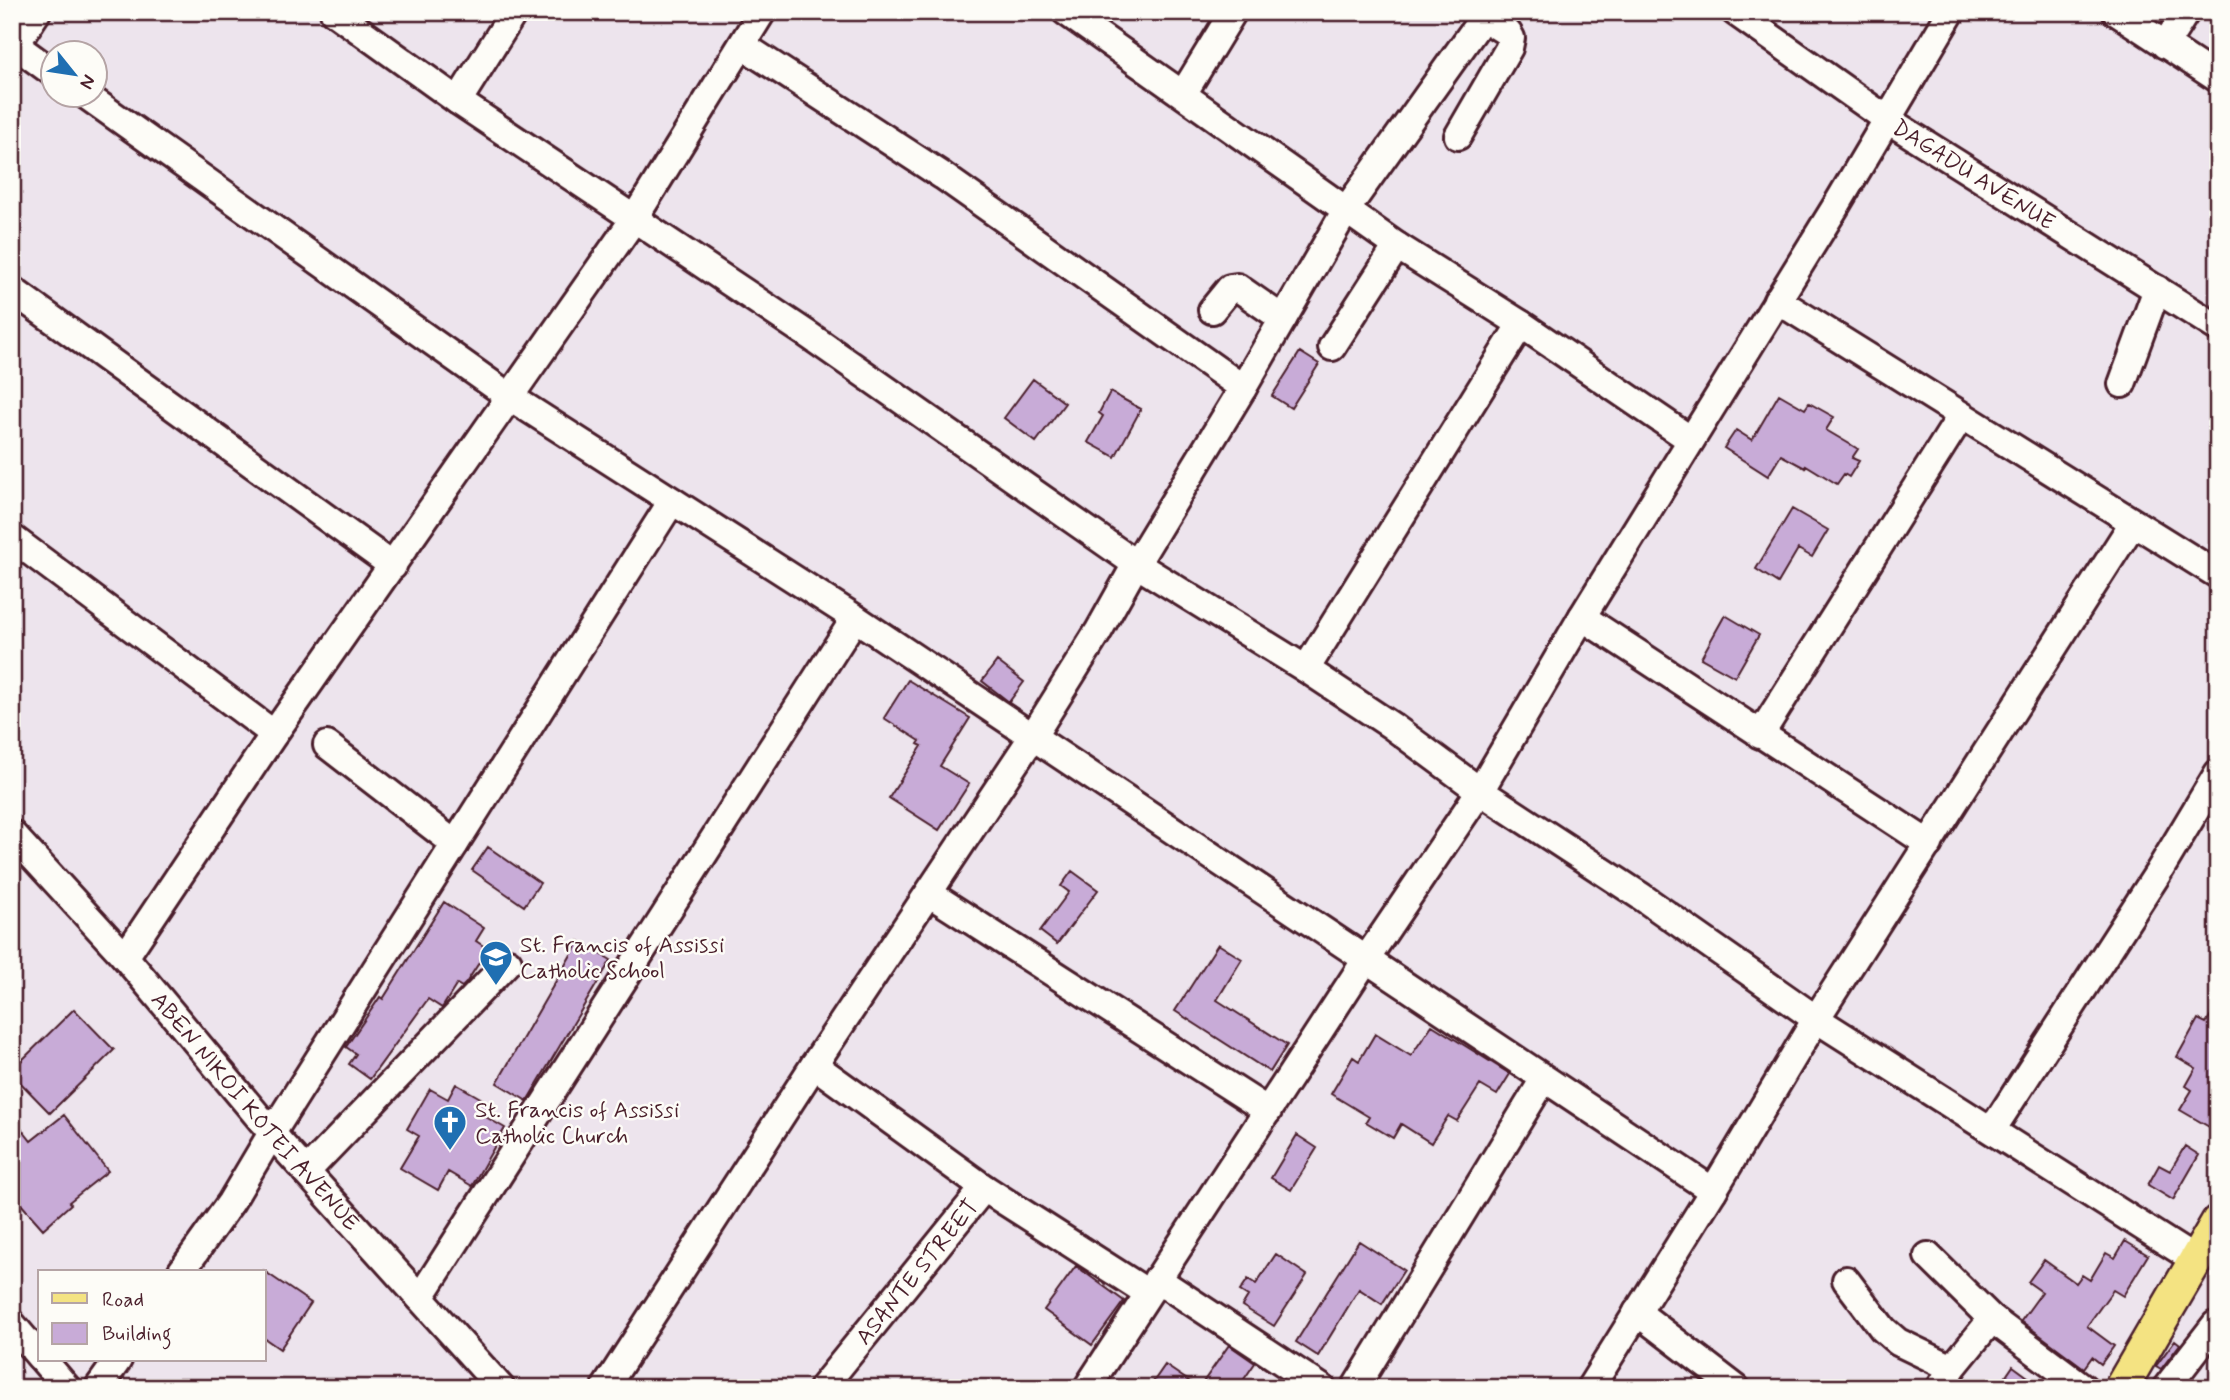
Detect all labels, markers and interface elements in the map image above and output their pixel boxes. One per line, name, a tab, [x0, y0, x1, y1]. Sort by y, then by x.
north arrow	[38, 38, 108, 108]
text: N	[73, 70, 101, 93]
street label: DAGADU AVENUE	[1886, 113, 2060, 238]
place label: St. Francis of Assissi Catholic School	[520, 931, 724, 987]
school or university icon: St. Francis of Assissi Catholic School	[477, 938, 515, 987]
street label: ABEN NIKOI KOTEI AVENUE	[143, 986, 365, 1238]
place label: St. Francis of Assissi Catholic Church	[475, 1096, 679, 1152]
church icon: St. Francis of Assissi Catholic Church	[431, 1103, 469, 1152]
street label: ASANTE STREET	[850, 1193, 986, 1352]
legend	[38, 1270, 266, 1362]
text: Road	[102, 1286, 144, 1314]
text: Building	[102, 1320, 172, 1350]

